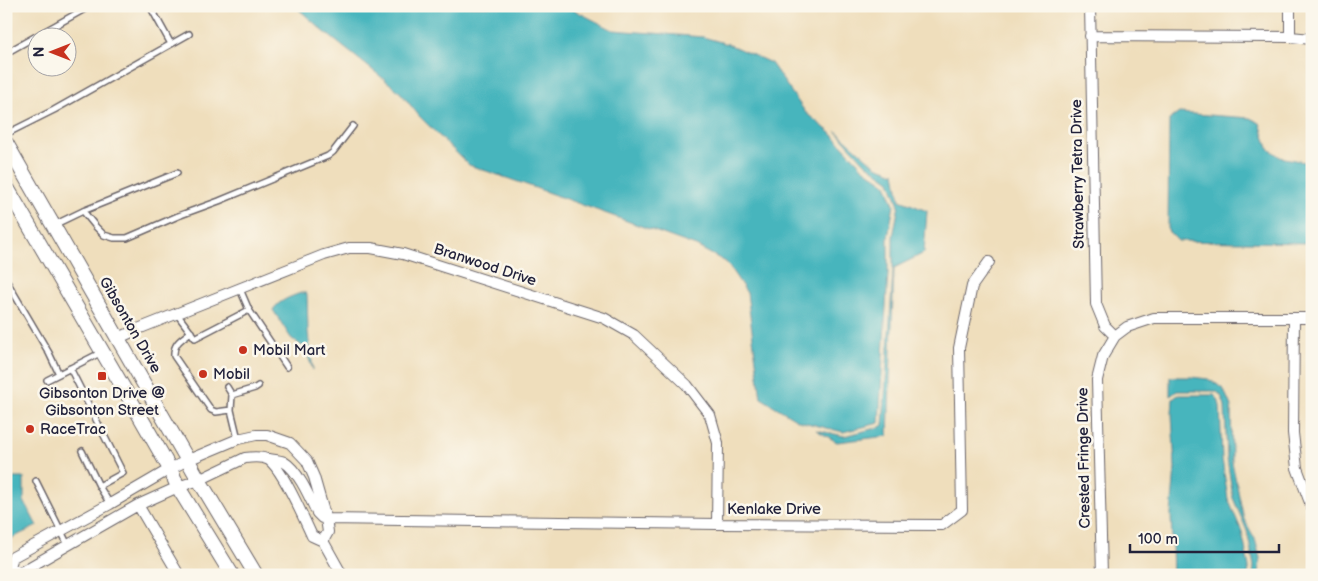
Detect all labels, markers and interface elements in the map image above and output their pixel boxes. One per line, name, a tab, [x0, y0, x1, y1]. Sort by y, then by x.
north arrow	[28, 28, 78, 78]
text: N	[31, 47, 48, 57]
street label: Strawberry Tetra Drive	[1067, 99, 1089, 249]
street label: Branwood Drive	[431, 239, 539, 291]
street label: Gibsonton Drive	[95, 273, 165, 377]
place label: Mobil Mart	[253, 341, 326, 360]
marker: Mobil Mart	[237, 344, 249, 356]
place label: Mobil	[213, 365, 250, 384]
marker: Mobil	[197, 368, 209, 380]
marker: Gibsonton Drive @ Gibsonton Street	[96, 370, 108, 382]
place label: Gibsonton Drive @ Gibsonton Street	[39, 384, 165, 420]
street label: Crested Fringe Drive	[1073, 387, 1095, 529]
place label: RaceTrac	[40, 420, 106, 439]
marker: RaceTrac	[24, 423, 36, 435]
street label: Kenlake Drive	[727, 500, 821, 519]
scale bar	[1130, 521, 1279, 553]
text: 100 m	[1138, 530, 1178, 549]

